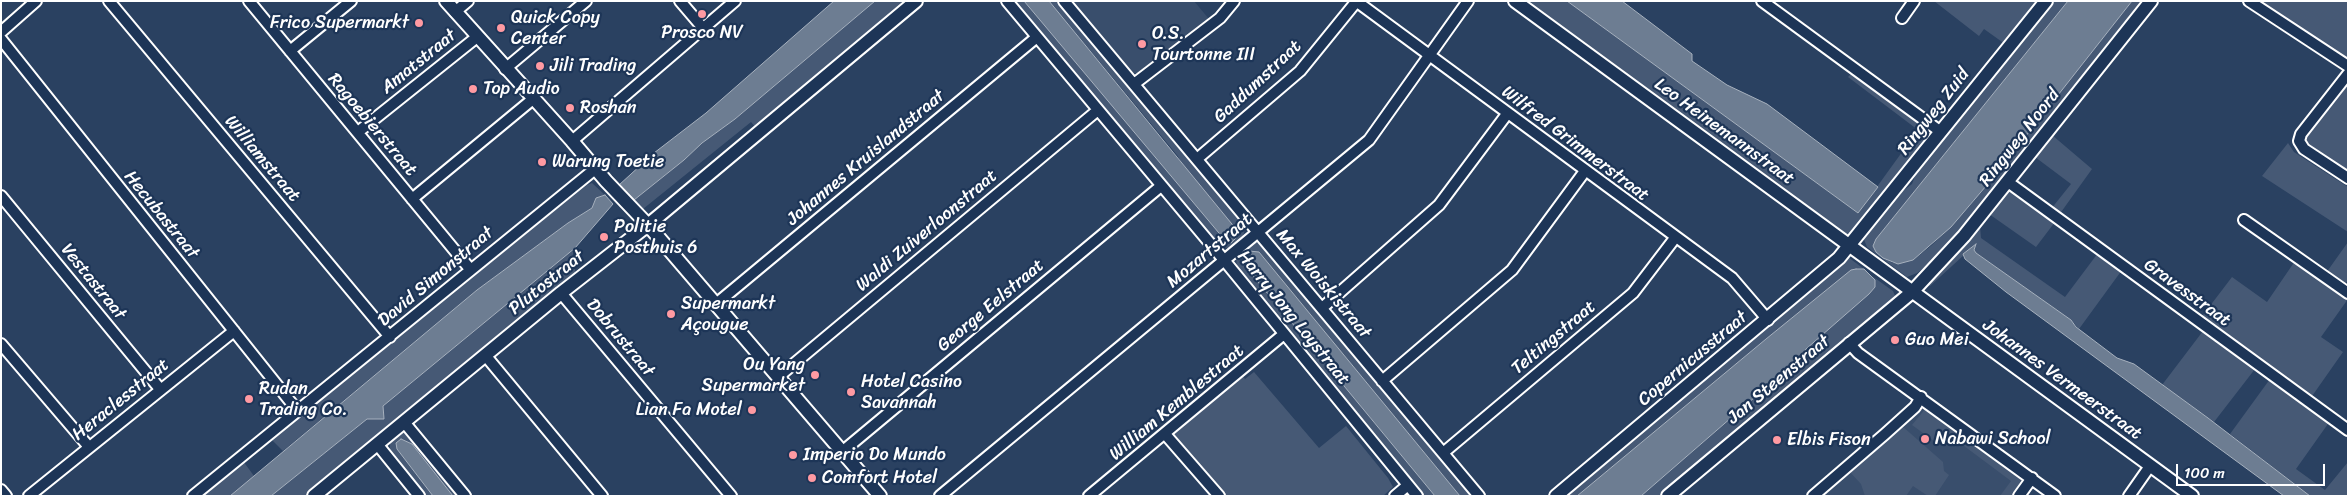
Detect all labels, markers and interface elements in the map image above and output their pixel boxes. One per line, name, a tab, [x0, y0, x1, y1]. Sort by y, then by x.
place label: Quick Copy Center	[511, 7, 600, 50]
marker: Prosco NV	[696, 8, 708, 20]
place label: Frico Supermarkt	[270, 12, 409, 34]
marker: Frico Supermarkt	[413, 17, 425, 29]
marker: Quick Copy Center	[495, 22, 507, 34]
place label: Prosco NV	[661, 22, 743, 44]
place label: O.S. Tourtonne III	[1152, 23, 1255, 66]
street label: Amatstraat	[377, 25, 461, 99]
street label: Gaddumstraat	[1210, 36, 1306, 128]
marker: O.S. Tourtonne III	[1136, 38, 1148, 50]
place label: Jili Trading	[550, 55, 636, 77]
marker: Jili Trading	[534, 60, 546, 72]
street label: Ringweg Zuid	[1893, 64, 1975, 160]
street label: Ragoebierstraat	[323, 69, 421, 181]
street label: Leo Heinemannstraat	[1650, 74, 1798, 190]
place label: Top Audio	[483, 78, 560, 100]
street label: Wilfred Grimmerstraat	[1497, 81, 1653, 207]
marker: Top Audio	[467, 83, 479, 95]
street label: Ringweg Noord	[1975, 85, 2065, 191]
street label: Johannes Kruislandstraat	[783, 86, 949, 230]
place label: Roshan	[580, 97, 637, 119]
marker: Roshan	[564, 102, 576, 114]
street label: Williamstraat	[220, 111, 304, 207]
place label: Warung Toetie	[552, 151, 664, 173]
marker: Warung Toetie	[536, 156, 548, 168]
street label: Waldi Zuiverloonstraat	[852, 166, 1002, 296]
street label: Hecubastraat	[119, 167, 203, 263]
street label: Mozartstraat	[1163, 209, 1257, 293]
place label: Politie Posthuis 6	[614, 216, 697, 258]
street label: David Simonstraat	[374, 222, 498, 332]
street label: Max Woiskistraat	[1271, 225, 1375, 343]
marker: Politie Posthuis 6	[598, 231, 610, 243]
street label: Vestastraat	[56, 240, 130, 324]
street label: Plutostraat	[505, 246, 589, 320]
street label: Harry Jong Loystraat	[1232, 246, 1354, 390]
street label: Gravesstraat	[2139, 254, 2235, 332]
street label: George Eelstraat	[933, 255, 1049, 357]
place label: Supermarkt Açougue	[681, 293, 775, 336]
street label: Dobrustraat	[581, 295, 659, 381]
street label: Teltingstraat	[1507, 297, 1601, 379]
street label: Copernicusstraat	[1634, 307, 1752, 411]
marker: Supermarkt Açougue	[665, 308, 677, 320]
street label: Johannes Vermeerstraat	[1978, 315, 2146, 445]
place label: Guo Mei	[1905, 329, 1969, 351]
street label: Jan Steenstraat	[1723, 331, 1835, 429]
marker: Guo Mei	[1889, 334, 1901, 346]
street label: William Kemblestraat	[1105, 340, 1249, 466]
street label: Heraclesstraat	[68, 354, 174, 446]
place label: Ou Yang Supermarket	[702, 354, 805, 396]
marker: Ou Yang Supermarket	[809, 369, 821, 381]
place label: Hotel Casino Savannah	[861, 371, 962, 414]
place label: Rudan Trading Co.	[259, 378, 348, 420]
marker: Hotel Casino Savannah	[845, 386, 857, 398]
marker: Rudan Trading Co.	[243, 393, 255, 405]
place label: Lian Fa Motel	[636, 399, 742, 421]
marker: Lian Fa Motel	[746, 404, 758, 416]
place label: Nabawi School	[1935, 428, 2051, 450]
place label: Elbis Fison	[1787, 429, 1871, 451]
marker: Nabawi School	[1919, 433, 1931, 445]
marker: Elbis Fison	[1771, 434, 1783, 446]
place label: Imperio Do Mundo	[803, 444, 946, 466]
marker: Imperio Do Mundo	[787, 449, 799, 461]
scale bar	[2179, 454, 2328, 486]
text: 100 m	[2184, 460, 2225, 486]
place label: Comfort Hotel	[822, 467, 937, 489]
marker: Comfort Hotel	[806, 472, 818, 484]

